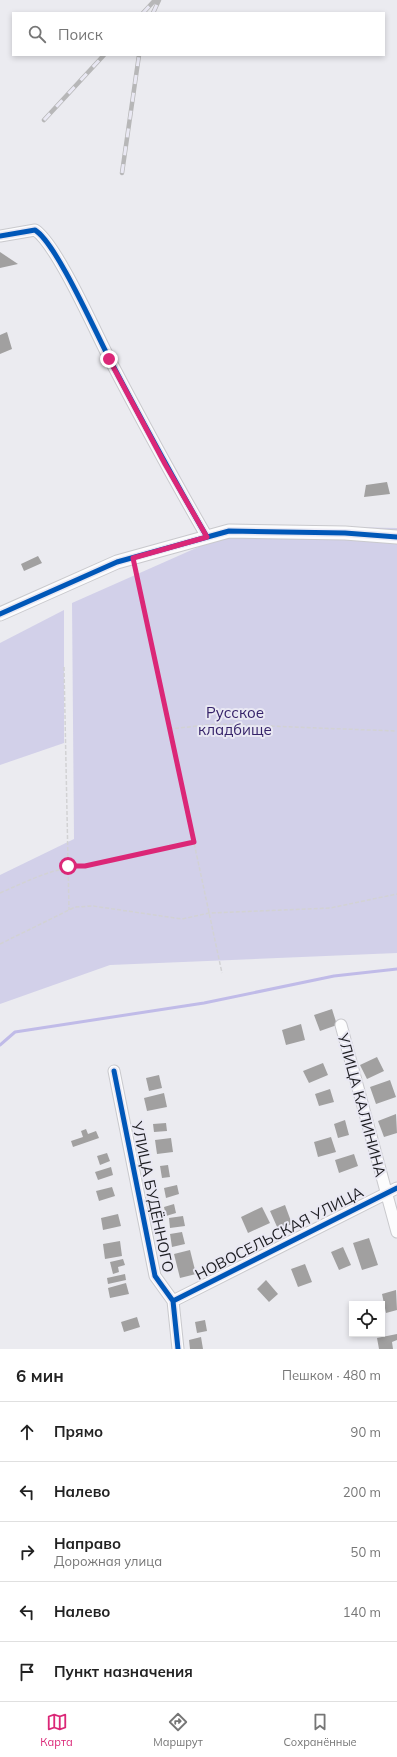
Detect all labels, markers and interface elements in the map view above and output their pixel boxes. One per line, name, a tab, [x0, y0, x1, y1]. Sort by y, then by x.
search box	[12, 12, 385, 56]
icon: search	[26, 23, 48, 45]
text: Поиск	[58, 25, 103, 44]
route end	[100, 350, 118, 368]
park label: Русское кладбище	[198, 703, 272, 739]
route start	[59, 857, 77, 875]
street label: УЛИЦА КАЛИНИНА	[333, 1030, 390, 1179]
street label: УЛИЦА БУДЁННОГО	[127, 1119, 178, 1274]
street label: НОВОСЕЛЬСКАЯ УЛИЦА	[192, 1182, 366, 1284]
map controls	[349, 1301, 385, 1337]
button: locate	[349, 1301, 385, 1337]
text: 6 мин	[16, 1365, 64, 1386]
text: Пешком · 480 m	[282, 1367, 381, 1383]
icon: ahead	[16, 1421, 38, 1443]
text: Прямо	[54, 1422, 103, 1441]
text: 90 m	[351, 1424, 381, 1440]
icon: left	[16, 1481, 38, 1503]
text: Налево	[54, 1482, 110, 1501]
text: 200 m	[343, 1484, 381, 1500]
text: Направо	[54, 1534, 121, 1553]
icon: right	[16, 1541, 38, 1563]
text: 50 m	[351, 1544, 381, 1560]
text: Дорожная улица	[54, 1553, 162, 1569]
icon: left	[16, 1601, 38, 1623]
text: Налево	[54, 1602, 110, 1621]
text: 140 m	[343, 1604, 381, 1620]
icon: arrive	[16, 1661, 38, 1683]
text: Пункт назначения	[54, 1662, 193, 1681]
tab: Карта	[40, 1711, 73, 1749]
tab: Маршрут	[153, 1711, 203, 1749]
tab: Сохранённые	[283, 1711, 357, 1749]

